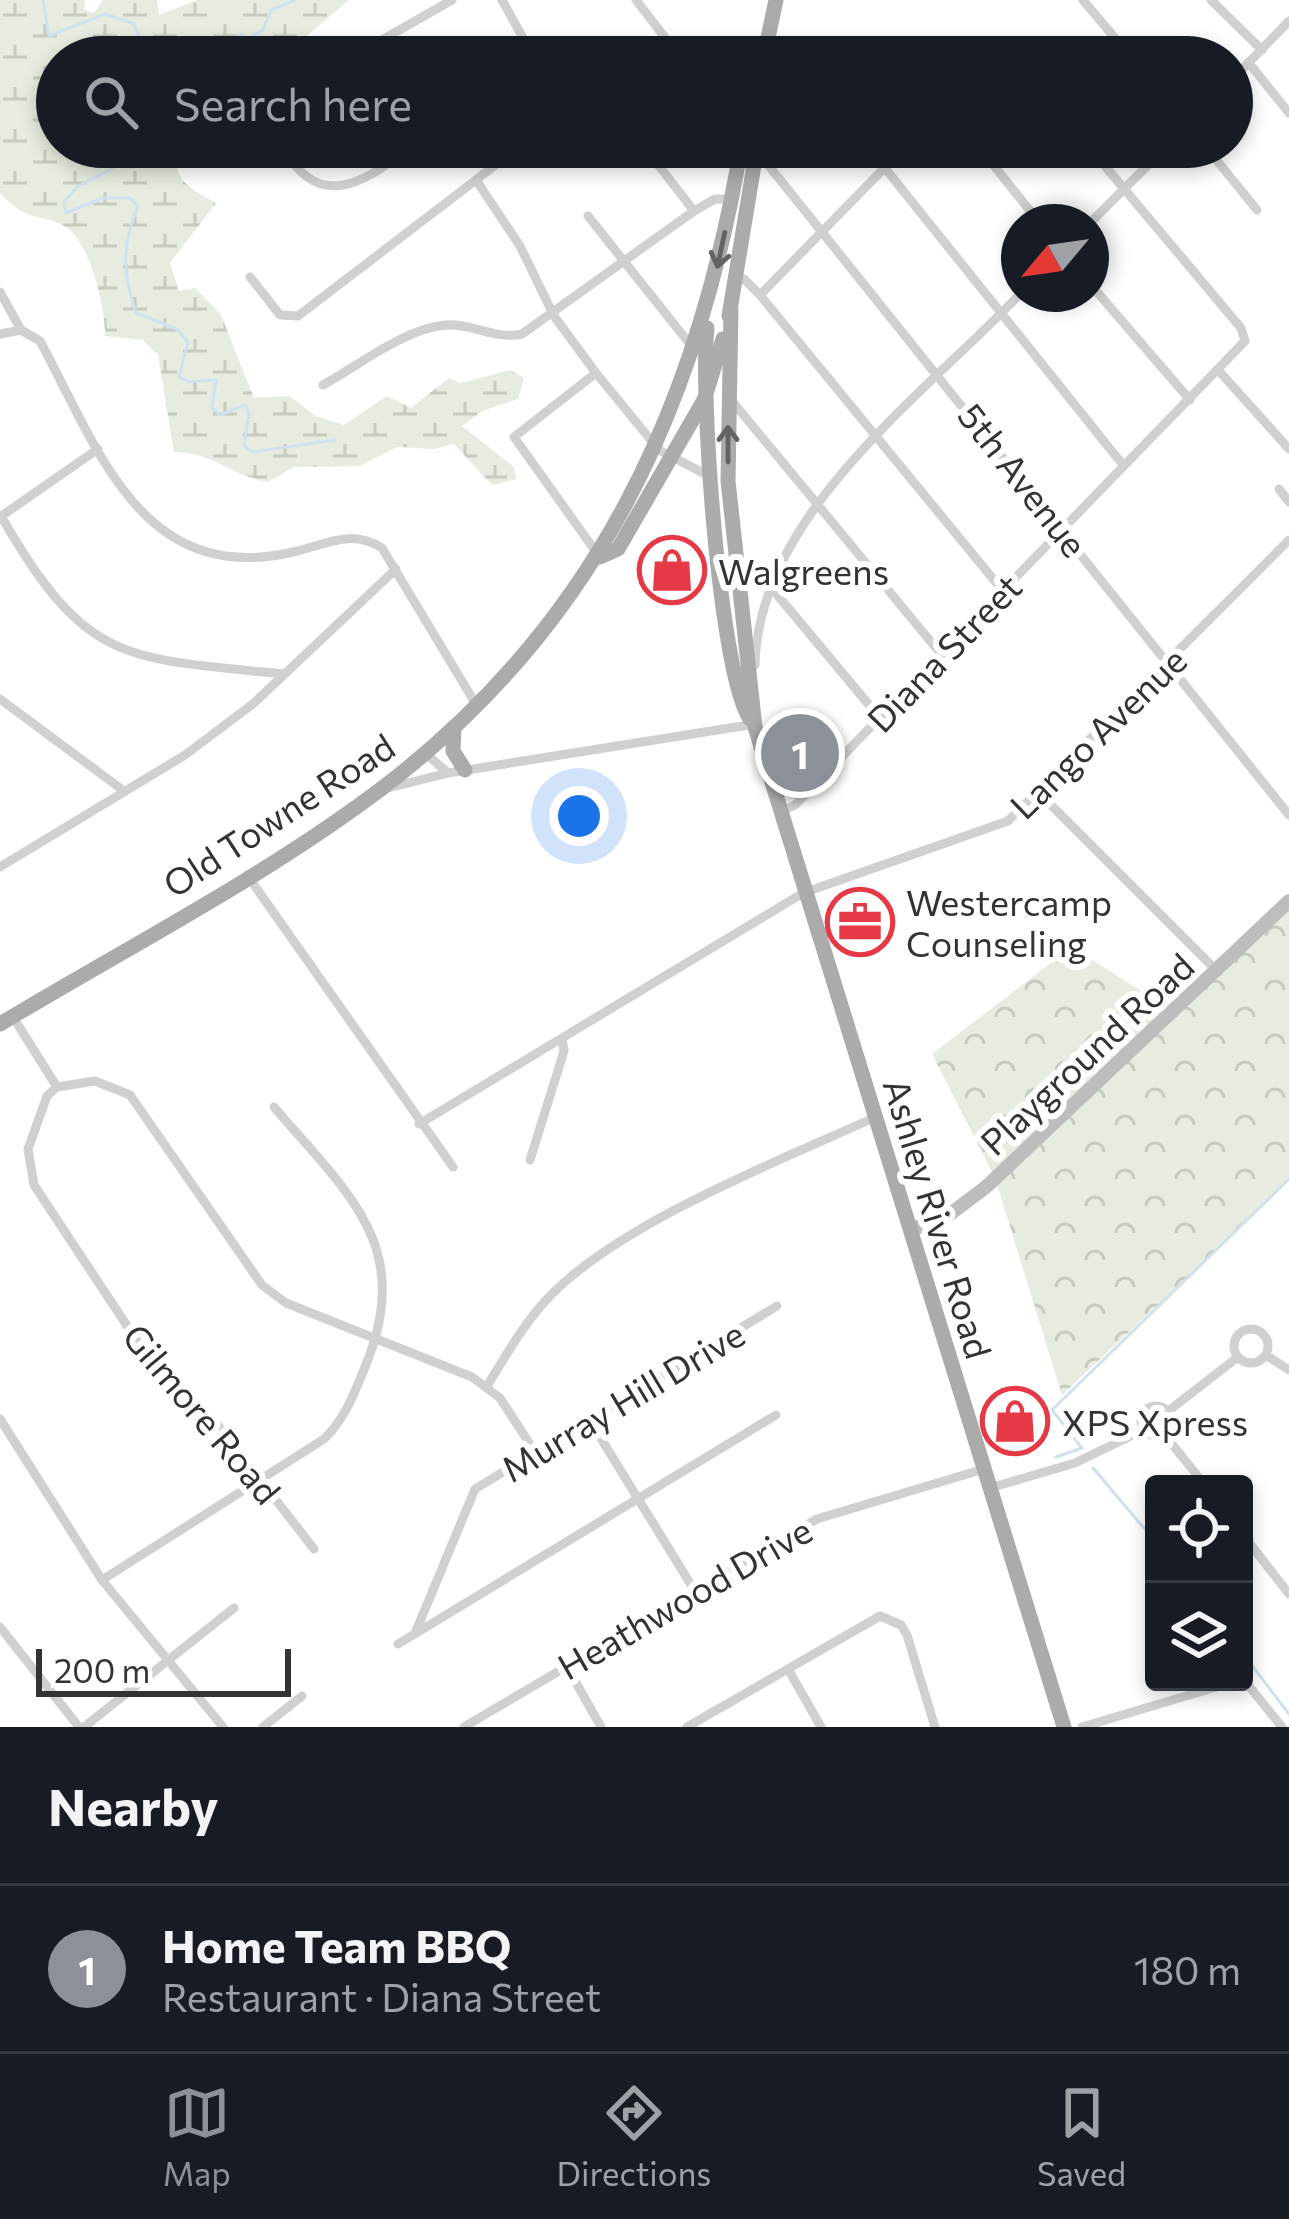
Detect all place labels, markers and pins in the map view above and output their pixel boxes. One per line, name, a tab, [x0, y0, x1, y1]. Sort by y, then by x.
shop icon: Walgreens	[637, 535, 707, 605]
place label: Walgreens	[718, 548, 889, 592]
pin: 1	[761, 708, 839, 798]
place label: Westercamp Counseling	[906, 879, 1112, 964]
office icon: Westercamp Counseling	[825, 887, 895, 957]
shop icon: XPS Xpress	[980, 1386, 1050, 1456]
place label: XPS Xpress	[1062, 1399, 1248, 1443]

